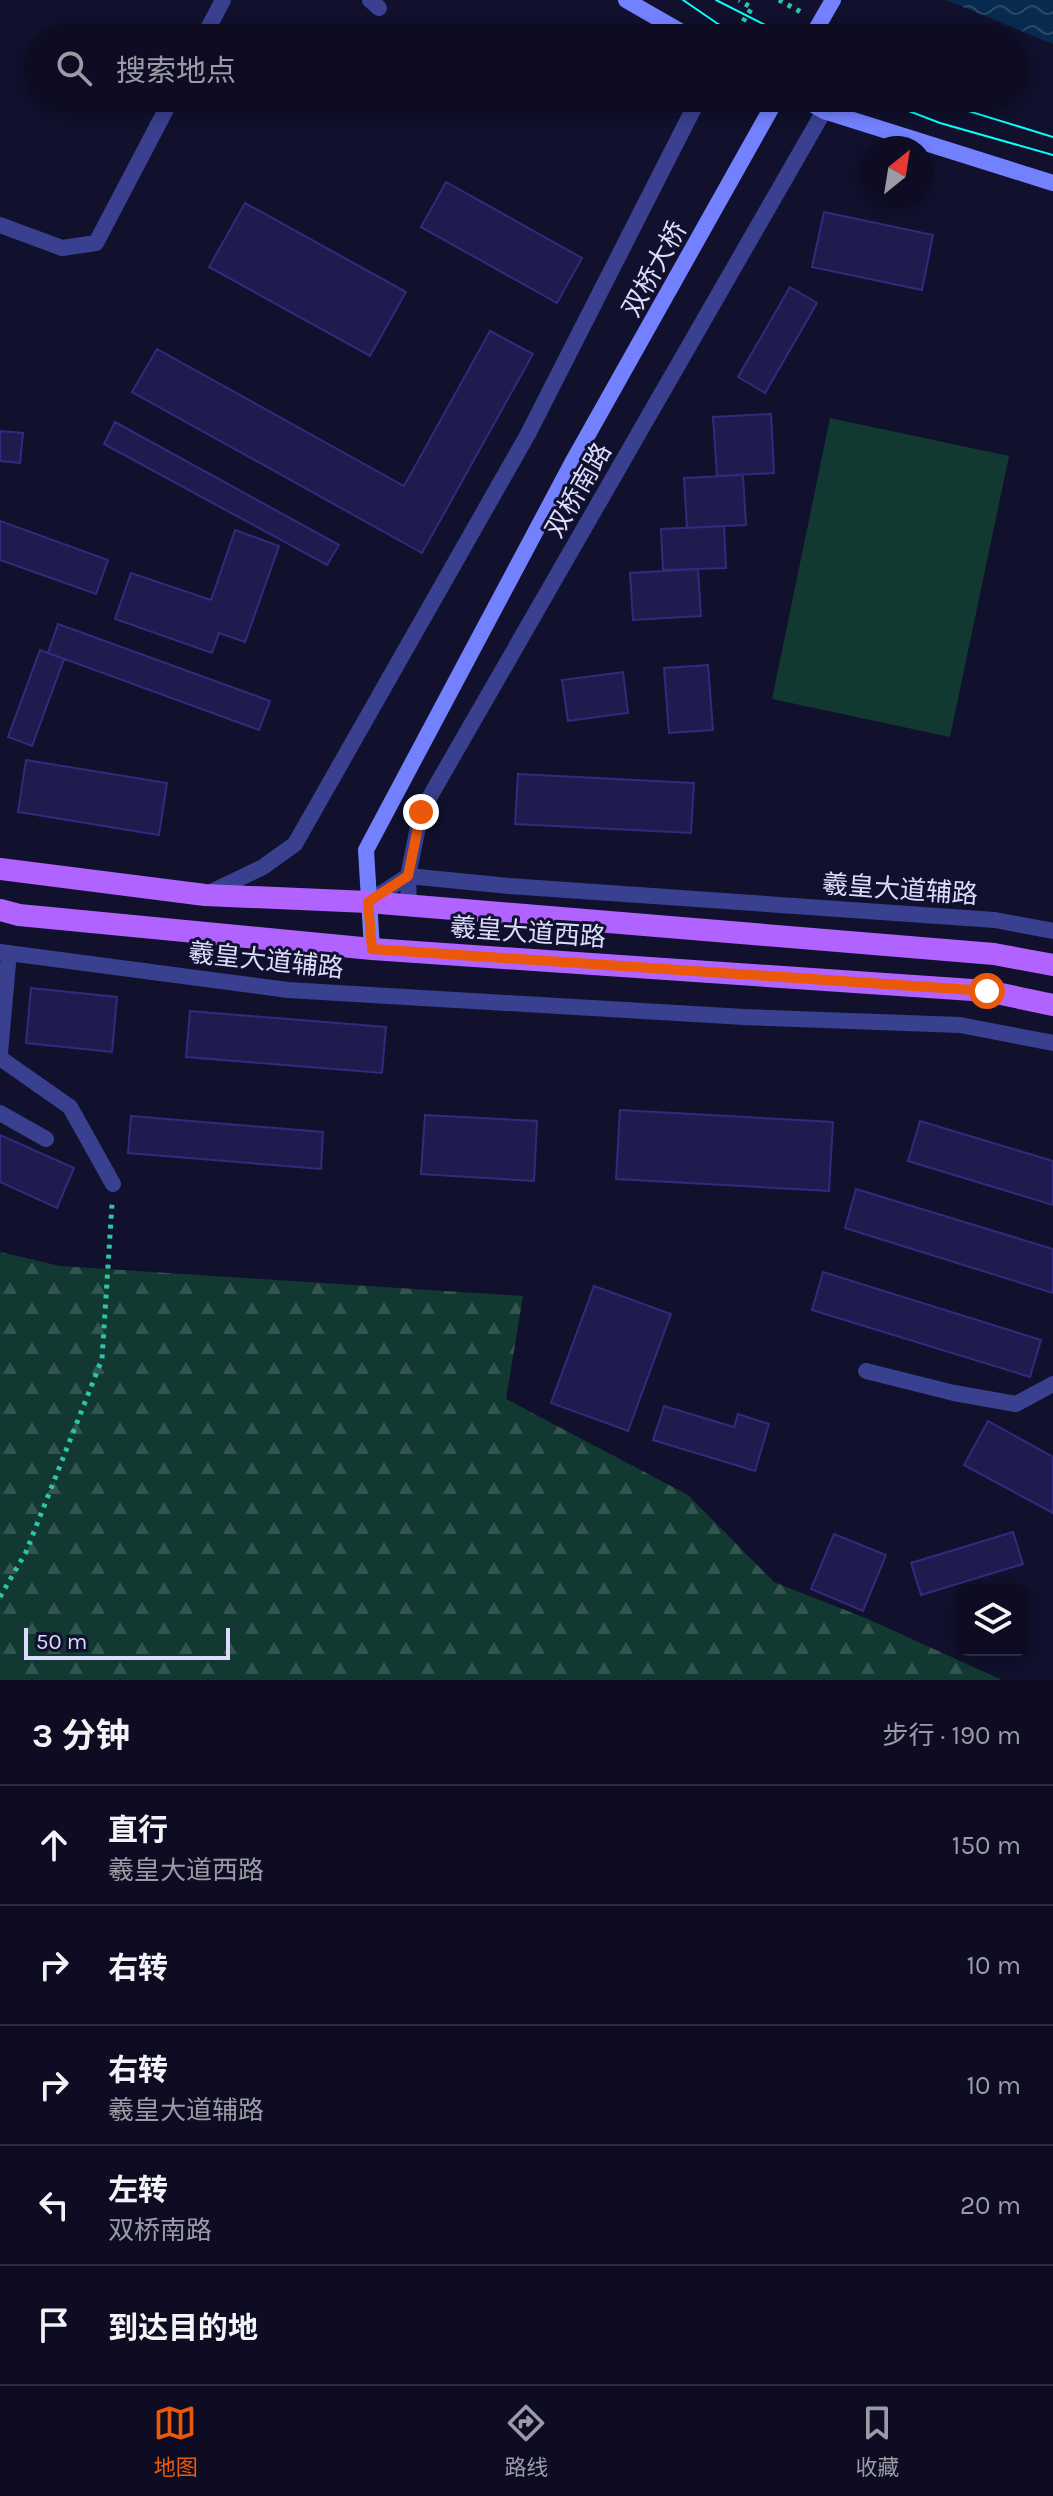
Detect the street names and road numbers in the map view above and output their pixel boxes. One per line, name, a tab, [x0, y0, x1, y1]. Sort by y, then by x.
street label: 双桥大桥	[616, 216, 693, 322]
street label: 双桥南路	[539, 437, 618, 543]
street label: 羲皇大道辅路	[821, 869, 979, 910]
street label: 羲皇大道西路	[449, 912, 607, 953]
street label: 羲皇大道辅路	[187, 937, 345, 984]

